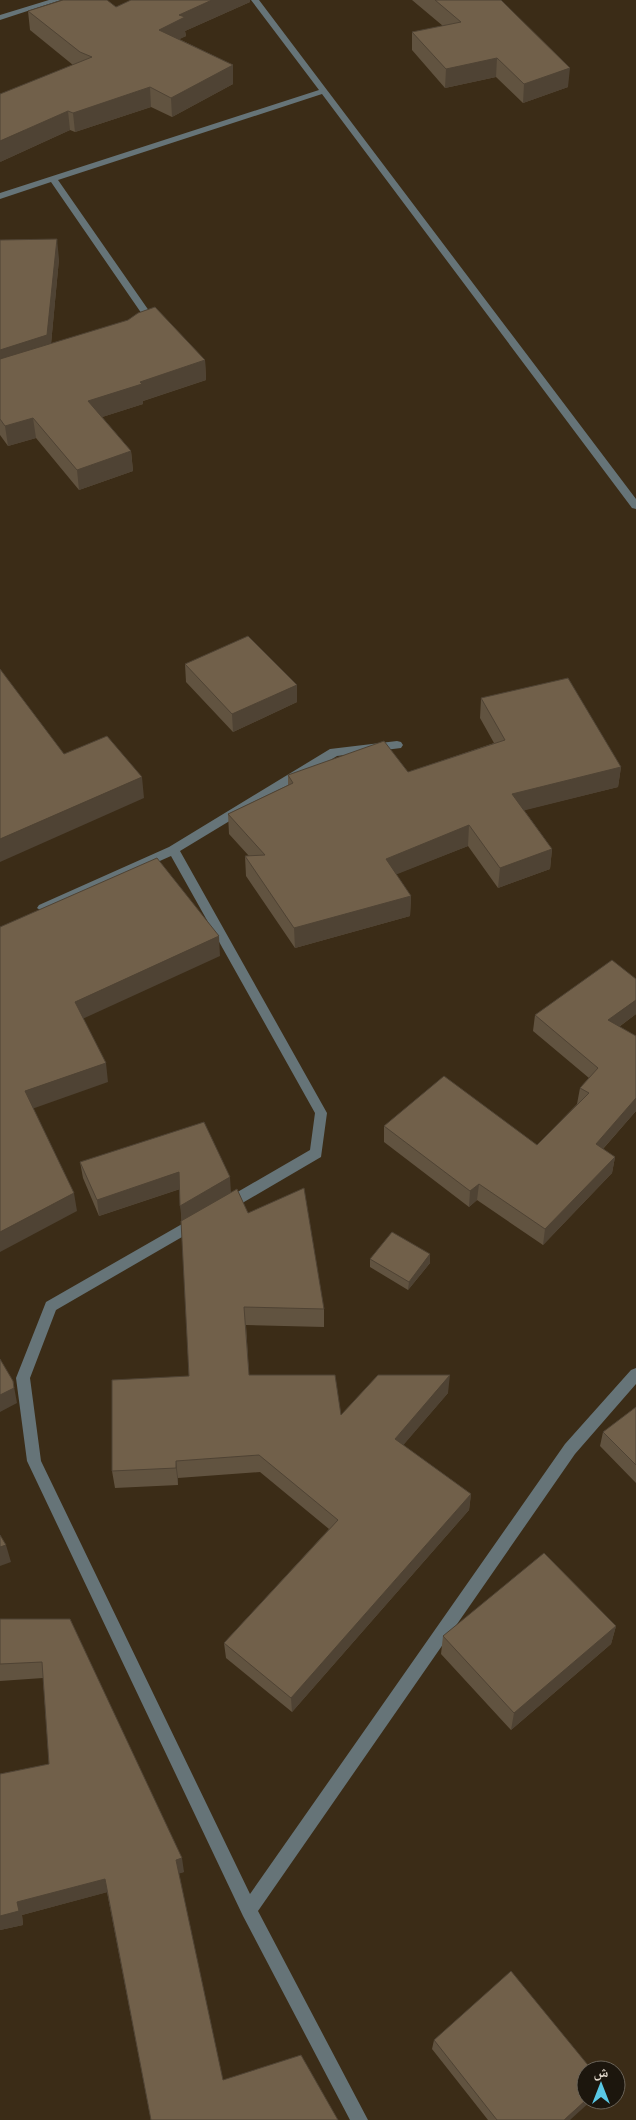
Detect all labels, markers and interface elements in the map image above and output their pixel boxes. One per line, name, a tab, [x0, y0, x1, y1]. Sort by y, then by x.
north arrow	[576, 2060, 626, 2110]
text: ش	[594, 2063, 609, 2081]

